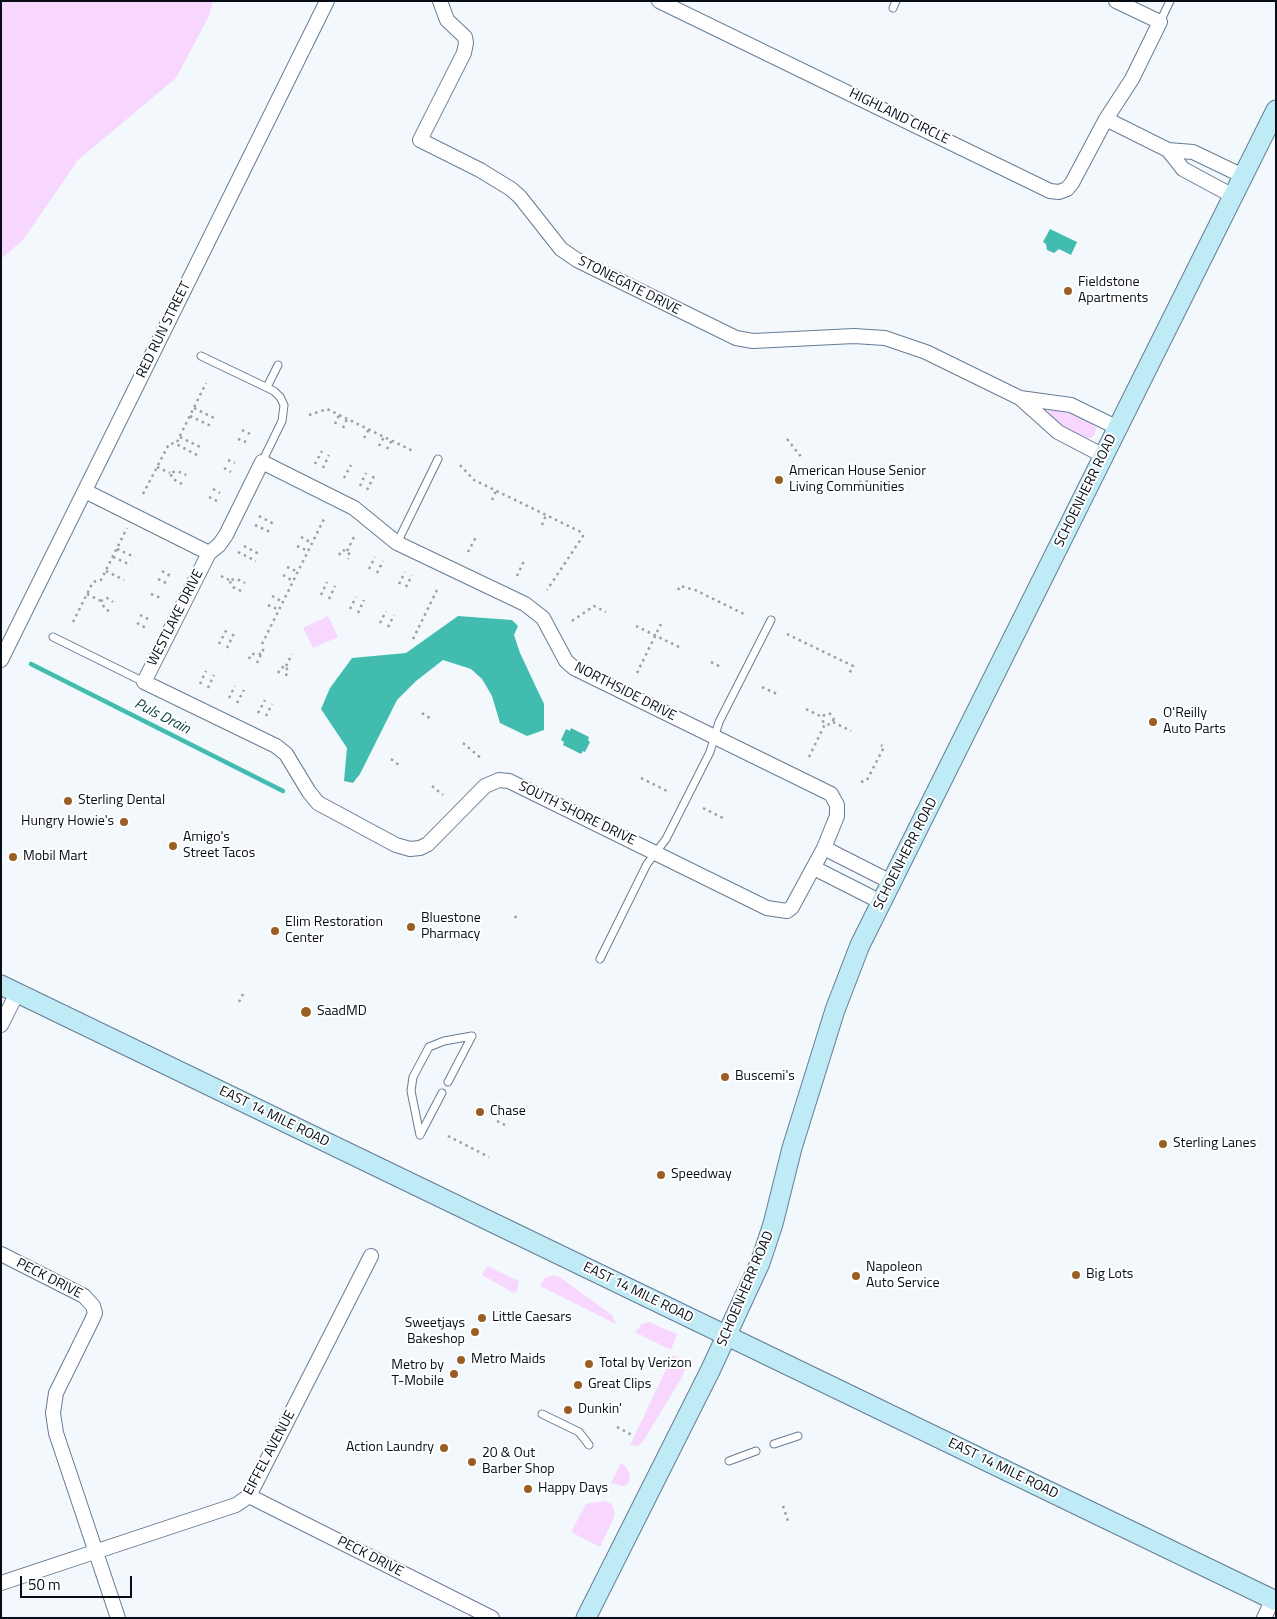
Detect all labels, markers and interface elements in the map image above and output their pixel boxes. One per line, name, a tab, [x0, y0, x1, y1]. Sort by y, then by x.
street label: HIGHLAND CIRCLE	[846, 85, 952, 149]
street label: STONEGATE DRIVE	[575, 253, 683, 319]
place label: Fieldstone Apartments	[1078, 275, 1148, 308]
street label: RED RUN STREET	[133, 279, 195, 381]
marker: Fieldstone Apartments	[1062, 285, 1074, 297]
street label: SCHOENHERR ROAD	[1051, 432, 1121, 550]
place label: American House Senior Living Communities	[789, 464, 926, 497]
marker: American House Senior Living Communities	[773, 474, 785, 486]
street label: WESTLAKE DRIVE	[144, 567, 208, 669]
street label: NORTHSIDE DRIVE	[571, 659, 679, 725]
water label: Puls Drain	[131, 695, 193, 739]
place label: O'Reilly Auto Parts	[1163, 706, 1226, 739]
marker: O'Reilly Auto Parts	[1147, 716, 1159, 728]
street label: SOUTH SHORE DRIVE	[516, 778, 638, 850]
place label: Sterling Dental	[78, 793, 165, 809]
marker: Sterling Dental	[62, 795, 74, 807]
street label: SCHOENHERR ROAD	[870, 795, 942, 913]
place label: Hungry Howie's	[21, 814, 114, 830]
marker: Hungry Howie's	[118, 816, 130, 828]
place label: Amigo's Street Tacos	[183, 830, 255, 862]
marker: Amigo's Street Tacos	[167, 840, 179, 852]
place label: Mobil Mart	[23, 849, 87, 865]
marker: Mobil Mart	[7, 851, 19, 863]
place label: Bluestone Pharmacy	[421, 911, 481, 944]
place label: Elim Restoration Center	[285, 915, 383, 948]
marker: Bluestone Pharmacy	[405, 921, 417, 933]
marker: Elim Restoration Center	[269, 925, 281, 937]
place label: SaadMD	[317, 1004, 367, 1020]
marker: SaadMD	[299, 1005, 313, 1019]
place label: Buscemi's	[735, 1069, 795, 1085]
marker: Buscemi's	[719, 1071, 731, 1083]
street label: EAST 14 MILE ROAD	[216, 1083, 332, 1151]
place label: Chase	[490, 1104, 526, 1120]
marker: Chase	[474, 1106, 486, 1118]
place label: Sterling Lanes	[1173, 1136, 1256, 1152]
marker: Sterling Lanes	[1157, 1138, 1169, 1150]
place label: Speedway	[671, 1167, 732, 1183]
marker: Speedway	[655, 1169, 667, 1181]
street label: SCHOENHERR ROAD	[714, 1229, 778, 1349]
street label: PECK DRIVE	[13, 1255, 85, 1303]
street label: EAST 14 MILE ROAD	[580, 1259, 696, 1327]
place label: Napoleon Auto Service	[866, 1260, 940, 1292]
place label: Big Lots	[1086, 1267, 1133, 1283]
marker: Big Lots	[1070, 1269, 1082, 1281]
marker: Napoleon Auto Service	[850, 1270, 862, 1282]
place label: Little Caesars	[492, 1310, 572, 1326]
marker: Little Caesars	[476, 1312, 488, 1324]
place label: Sweetjays Bakeshop	[405, 1316, 465, 1348]
marker: Sweetjays Bakeshop	[469, 1326, 481, 1338]
place label: Metro Maids	[471, 1352, 546, 1368]
marker: Metro Maids	[455, 1354, 467, 1366]
place label: Total by Verizon	[599, 1356, 692, 1372]
place label: Metro by T-Mobile	[391, 1358, 444, 1390]
marker: Total by Verizon	[583, 1358, 595, 1370]
marker: Metro by T-Mobile	[448, 1368, 460, 1380]
place label: Great Clips	[588, 1377, 651, 1393]
marker: Great Clips	[572, 1379, 584, 1391]
place label: Dunkin'	[578, 1402, 622, 1418]
marker: Dunkin'	[562, 1404, 574, 1416]
street label: EIFFEL AVENUE	[241, 1408, 299, 1498]
street label: EAST 14 MILE ROAD	[945, 1435, 1061, 1503]
place label: Action Laundry	[346, 1440, 434, 1456]
marker: Action Laundry	[438, 1442, 450, 1454]
place label: 20 & Out Barber Shop	[482, 1446, 555, 1478]
marker: 20 & Out Barber Shop	[466, 1456, 478, 1468]
place label: Happy Days	[538, 1481, 608, 1497]
marker: Happy Days	[522, 1483, 534, 1495]
street label: PECK DRIVE	[334, 1533, 406, 1581]
scale bar	[22, 1566, 135, 1598]
text: 50 m	[28, 1573, 61, 1596]

